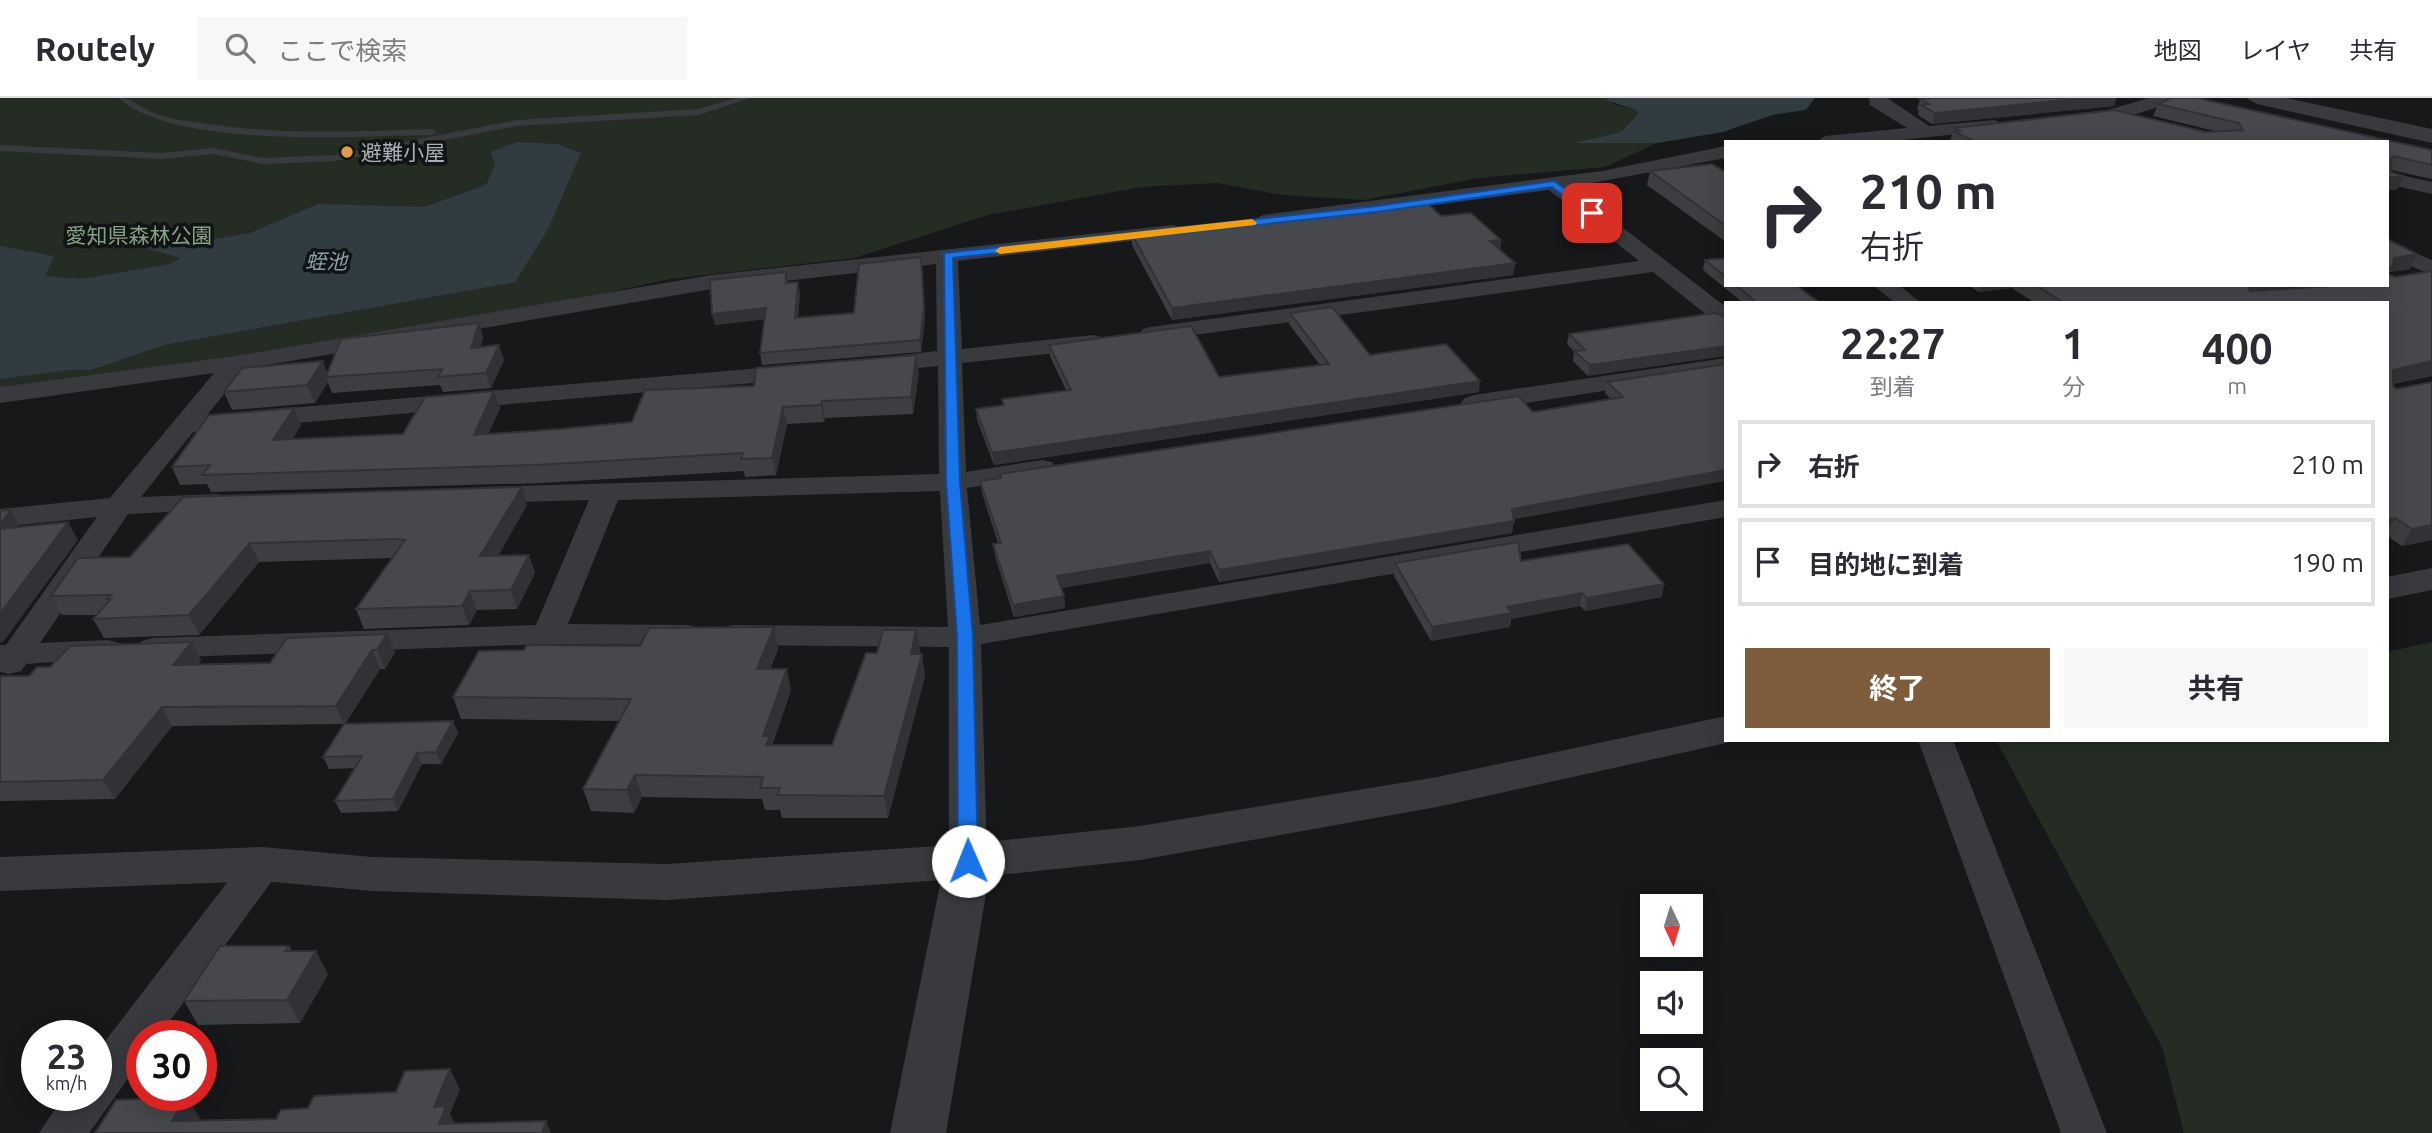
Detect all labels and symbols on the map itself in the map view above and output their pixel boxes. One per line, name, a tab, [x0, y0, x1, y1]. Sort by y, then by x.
place label: 避難小屋	[361, 140, 445, 164]
marker: 避難小屋	[339, 144, 355, 160]
pin	[1562, 183, 1622, 243]
park label: 愛知県森林公園	[66, 223, 213, 247]
water label: 蛭池	[305, 249, 349, 273]
position arrow	[931, 824, 1005, 898]
north arrow	[1640, 894, 1703, 957]
speed limit sign: 30	[126, 1020, 217, 1111]

